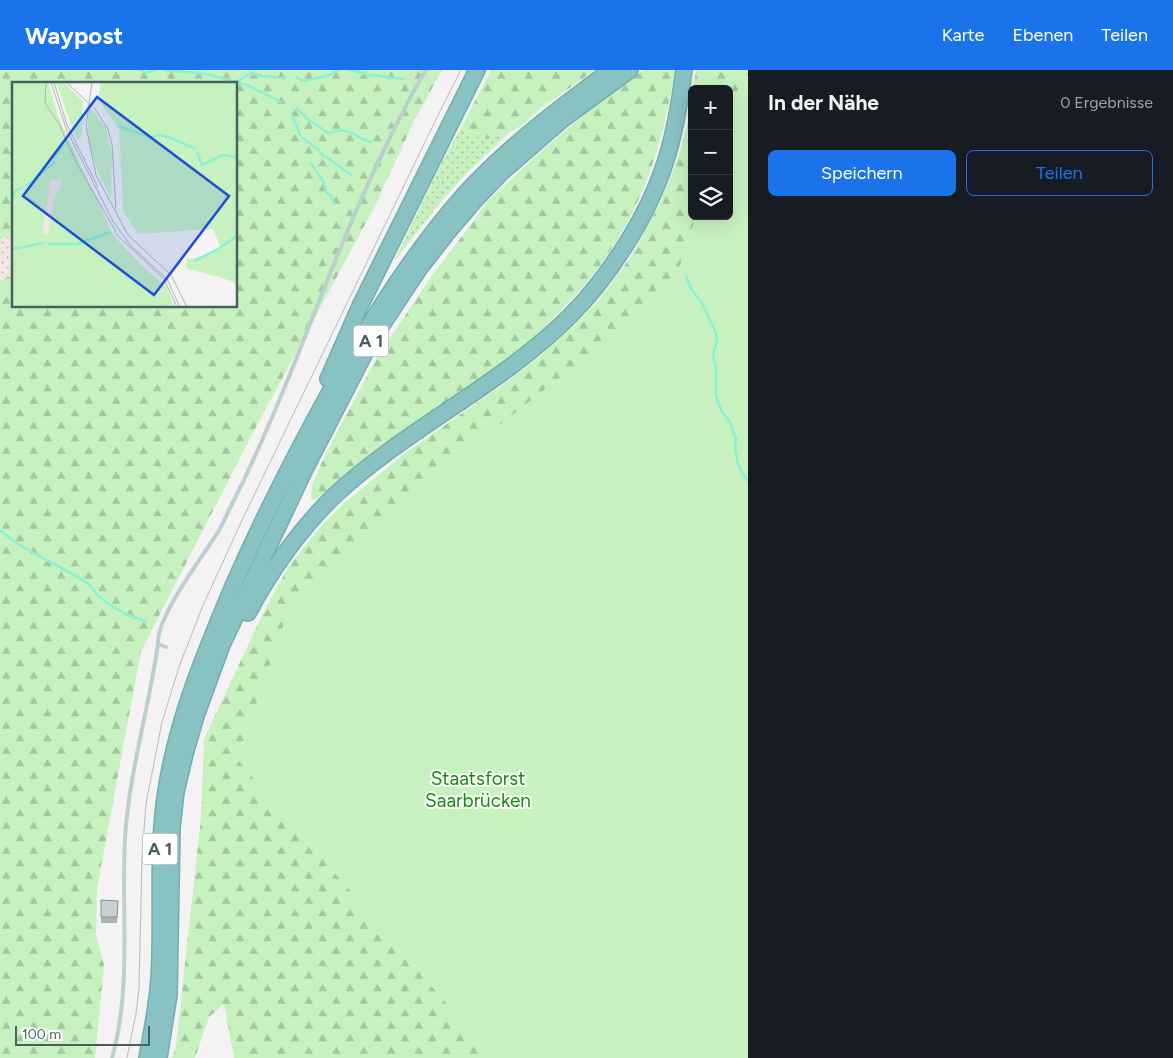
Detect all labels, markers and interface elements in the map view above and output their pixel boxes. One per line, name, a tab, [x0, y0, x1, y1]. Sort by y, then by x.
text: Waypost	[25, 21, 123, 50]
text: Karte	[942, 24, 984, 46]
text: Ebenen	[1012, 24, 1073, 46]
text: Teilen	[1101, 24, 1148, 46]
inset map	[12, 82, 238, 308]
map controls	[688, 85, 733, 220]
button: +	[688, 85, 733, 130]
text: In der Nähe	[768, 90, 879, 115]
text: 0 Ergebnisse	[1060, 93, 1153, 112]
button: −	[688, 130, 733, 175]
button: Speichern	[768, 150, 956, 196]
button: Teilen	[966, 150, 1153, 196]
button: layers	[688, 175, 733, 220]
road number: A 1	[354, 326, 388, 356]
park label: Staatsforst Saarbrücken	[425, 767, 531, 812]
road number: A 1	[142, 834, 178, 864]
scale bar	[15, 1023, 150, 1046]
text: 100 m	[22, 1026, 61, 1043]

